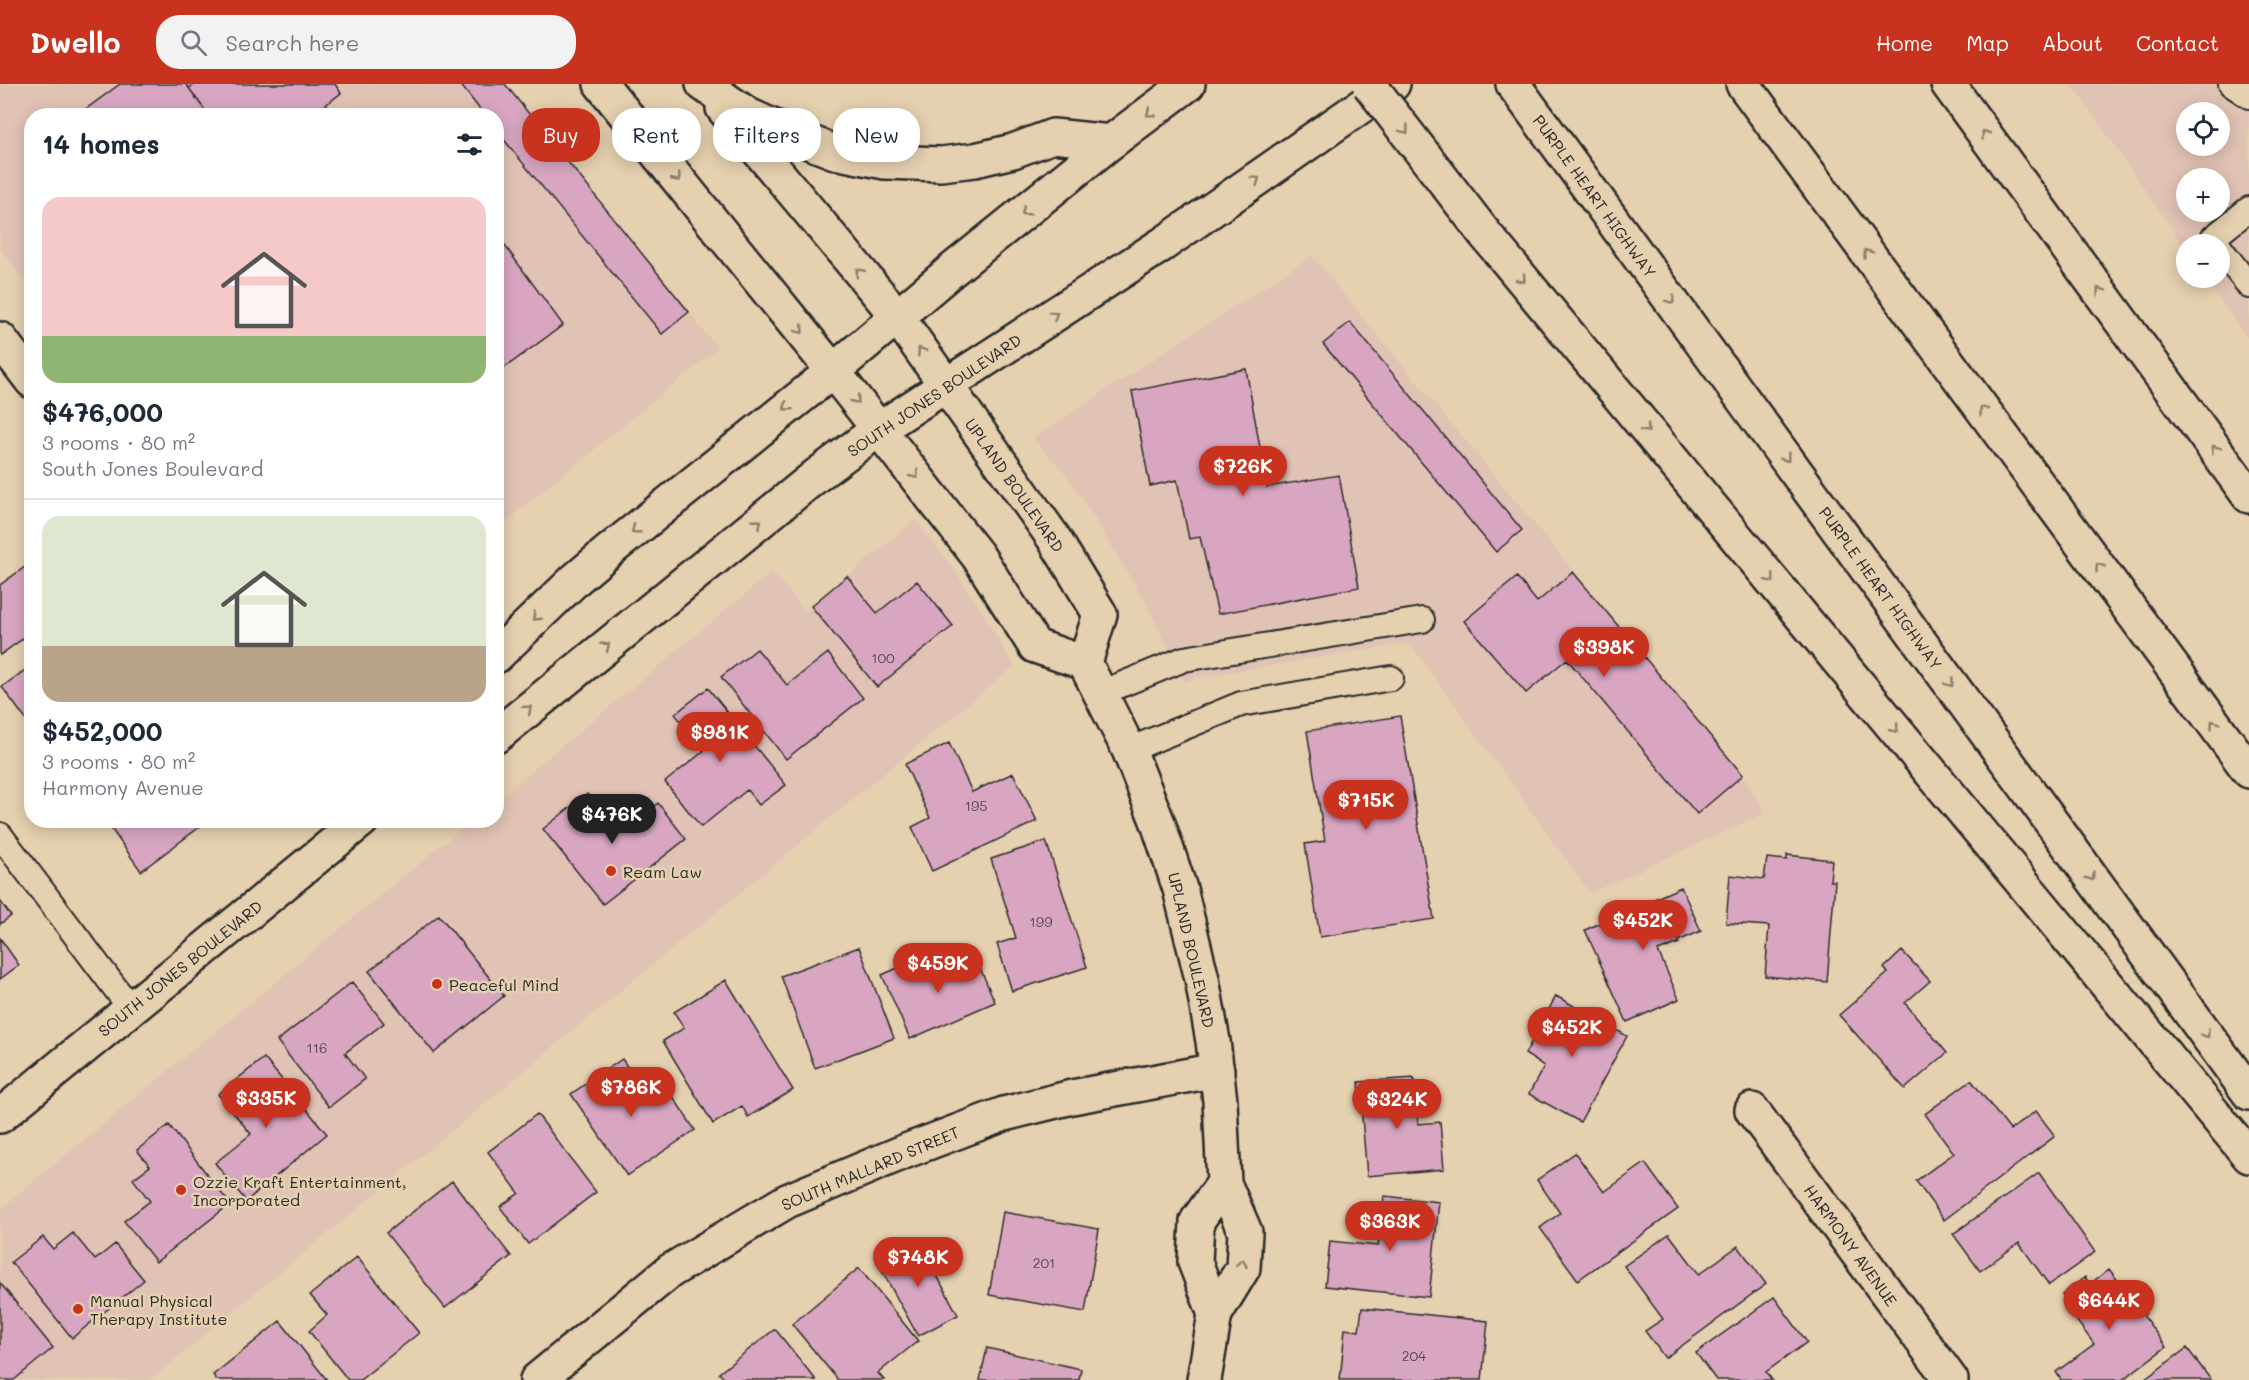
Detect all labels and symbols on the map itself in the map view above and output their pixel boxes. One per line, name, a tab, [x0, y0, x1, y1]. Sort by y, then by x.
one-way arrow	[1145, 106, 1156, 117]
street label: PURPLE HEART HIGHWAY	[1529, 110, 1661, 282]
one-way arrow	[1398, 124, 1409, 135]
one-way arrow	[1981, 129, 1992, 140]
one-way arrow	[670, 171, 681, 182]
one-way arrow	[1250, 176, 1261, 187]
one-way arrow	[1020, 205, 1031, 216]
one-way arrow	[1863, 248, 1874, 259]
one-way arrow	[855, 268, 866, 279]
one-way arrow	[1515, 272, 1526, 283]
one-way arrow	[2096, 287, 2107, 298]
one-way arrow	[1664, 294, 1675, 305]
one-way arrow	[1047, 311, 1058, 322]
one-way arrow	[793, 323, 804, 334]
street label: SOUTH JONES BOULEVARD	[843, 329, 1025, 461]
one-way arrow	[917, 347, 928, 358]
one-way arrow	[848, 393, 859, 404]
one-way arrow	[782, 400, 793, 411]
one-way arrow	[1979, 405, 1990, 416]
street label: UPLAND BOULEVARD	[961, 414, 1069, 556]
one-way arrow	[1639, 422, 1650, 433]
one-way arrow	[2211, 444, 2222, 455]
pin: $726K	[1201, 446, 1285, 497]
one-way arrow	[1779, 451, 1790, 462]
one-way arrow	[907, 468, 918, 479]
street label: PURPLE HEART HIGHWAY	[1815, 502, 1947, 674]
one-way arrow	[751, 520, 762, 531]
one-way arrow	[631, 523, 642, 534]
one-way arrow	[2095, 562, 2106, 573]
one-way arrow	[1764, 572, 1775, 583]
one-way arrow	[532, 610, 543, 621]
pin: $398K	[1562, 627, 1646, 678]
one-way arrow	[599, 642, 610, 653]
house number: 100	[871, 648, 895, 667]
one-way arrow	[1943, 677, 1954, 688]
one-way arrow	[522, 706, 533, 717]
pin: $981K	[678, 712, 762, 763]
one-way arrow	[2211, 719, 2222, 730]
one-way arrow	[1888, 722, 1899, 733]
pin: $715K	[1324, 780, 1408, 831]
pin: $476K	[570, 794, 654, 845]
house number: 195	[965, 796, 987, 815]
place label: Ream Law	[623, 861, 702, 882]
marker: Ream Law	[604, 864, 618, 878]
street label: UPLAND BOULEVARD	[1164, 870, 1220, 1030]
one-way arrow	[2084, 870, 2095, 881]
street label: SOUTH JONES BOULEVARD	[94, 895, 266, 1041]
pin: $452K	[1601, 900, 1685, 951]
house number: 199	[1030, 912, 1052, 931]
pin: $459K	[896, 943, 980, 994]
place label: Peaceful Mind	[449, 974, 559, 995]
marker: Peaceful Mind	[430, 977, 444, 991]
pin: $452K	[1530, 1007, 1614, 1058]
one-way arrow	[2199, 1028, 2210, 1039]
house number: 116	[307, 1038, 327, 1057]
pin: $786K	[589, 1067, 673, 1118]
pin: $335K	[224, 1078, 308, 1129]
pin: $324K	[1355, 1079, 1439, 1130]
street label: SOUTH MALLARD STREET	[778, 1121, 962, 1215]
place label: Ozzie Kraft Entertainment, Incorporated	[193, 1171, 407, 1210]
street label: HARMONY AVENUE	[1800, 1180, 1902, 1310]
marker: Ozzie Kraft Entertainment, Incorporated	[174, 1183, 188, 1197]
pin: $363K	[1348, 1201, 1432, 1252]
pin: $748K	[876, 1237, 960, 1288]
house number: 201	[1033, 1253, 1055, 1272]
one-way arrow	[1235, 1258, 1248, 1268]
pin: $644K	[2067, 1280, 2151, 1331]
place label: Manual Physical Therapy Institute	[90, 1290, 228, 1329]
marker: Manual Physical Therapy Institute	[71, 1302, 85, 1316]
house number: 204	[1402, 1346, 1427, 1365]

